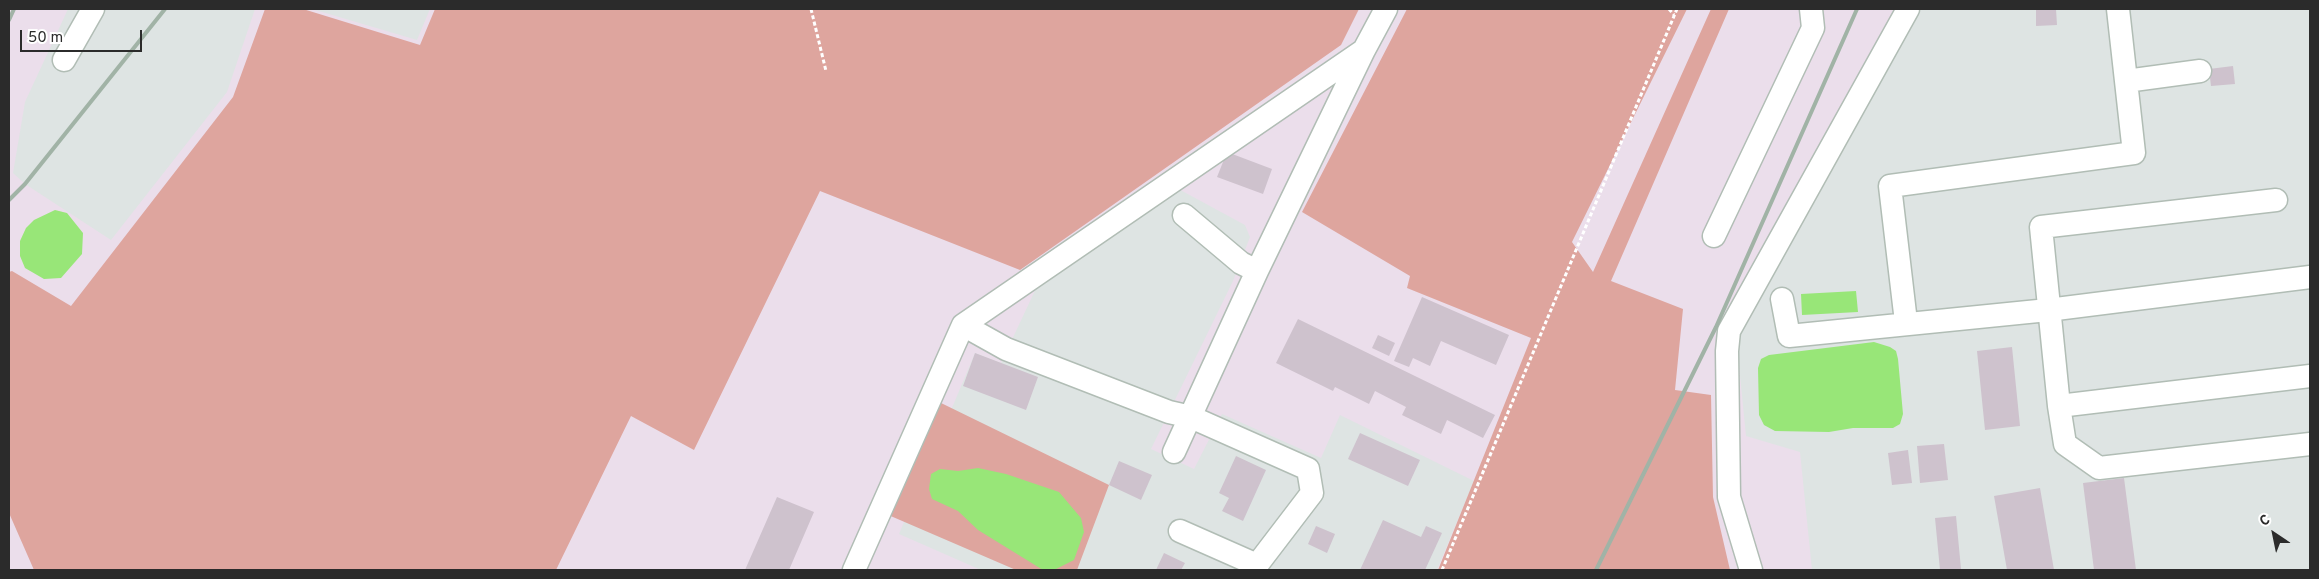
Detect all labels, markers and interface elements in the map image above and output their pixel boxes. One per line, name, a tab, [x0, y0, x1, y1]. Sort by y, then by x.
scale bar	[22, 20, 145, 52]
text: 50 m	[28, 29, 63, 48]
north arrow	[2249, 509, 2299, 559]
text: С	[2257, 512, 2274, 531]

